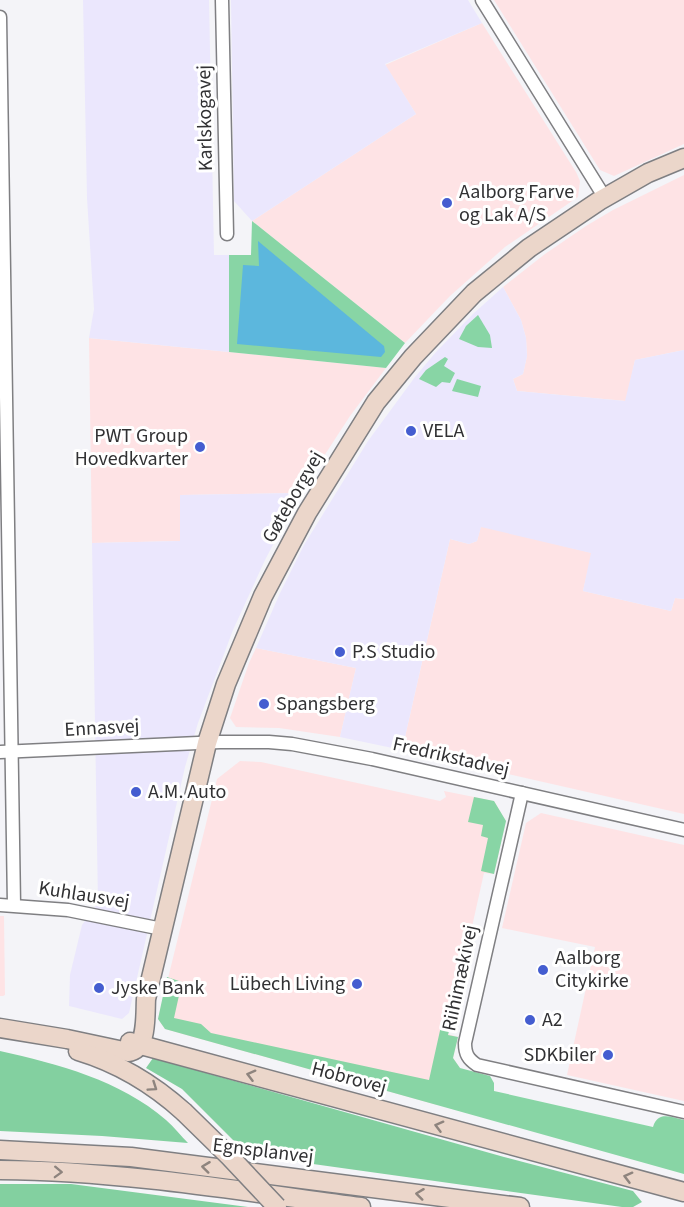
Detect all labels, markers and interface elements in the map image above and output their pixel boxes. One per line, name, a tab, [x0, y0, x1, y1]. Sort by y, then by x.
street label: Karlskogavej	[190, 65, 220, 171]
place label: Aalborg Farve og Lak A/S	[459, 178, 574, 229]
marker: Aalborg Farve og Lak A/S	[440, 196, 454, 210]
place label: VELA	[423, 417, 465, 445]
place label: PWT Group Hovedkvarter	[75, 422, 188, 473]
marker: VELA	[404, 424, 418, 438]
marker: PWT Group Hovedkvarter	[193, 440, 207, 454]
street label: Gøteborgvej	[255, 446, 331, 548]
place label: P.S Studio	[352, 638, 435, 666]
marker: P.S Studio	[333, 645, 347, 659]
place label: Spangsberg	[276, 690, 375, 718]
marker: Spangsberg	[257, 697, 271, 711]
street label: Ennasvej	[64, 712, 140, 744]
street label: Fredrikstadvej	[390, 730, 512, 784]
place label: A.M. Auto	[148, 778, 226, 806]
marker: A.M. Auto	[129, 785, 143, 799]
street label: Kuhlausvej	[37, 874, 131, 916]
street label: Riihimækivej	[435, 922, 485, 1034]
place label: Aalborg Citykirke	[555, 944, 629, 995]
marker: Aalborg Citykirke	[536, 963, 550, 977]
place label: Lübech Living	[230, 970, 345, 998]
place label: Jyske Bank	[111, 974, 205, 1002]
marker: Lübech Living	[350, 977, 364, 991]
marker: Jyske Bank	[92, 981, 106, 995]
place label: A2	[542, 1006, 563, 1034]
marker: A2	[523, 1013, 537, 1027]
place label: SDKbiler	[524, 1041, 596, 1069]
marker: SDKbiler	[601, 1048, 615, 1062]
street label: Hobrovej	[308, 1055, 390, 1101]
one-way arrow	[246, 1070, 257, 1082]
one-way arrow	[146, 1080, 157, 1091]
one-way arrow	[434, 1121, 445, 1133]
street label: Egnsplanvej	[211, 1131, 315, 1171]
one-way arrow	[202, 1161, 211, 1173]
one-way arrow	[54, 1165, 63, 1178]
one-way arrow	[623, 1172, 633, 1184]
one-way arrow	[416, 1188, 425, 1201]

